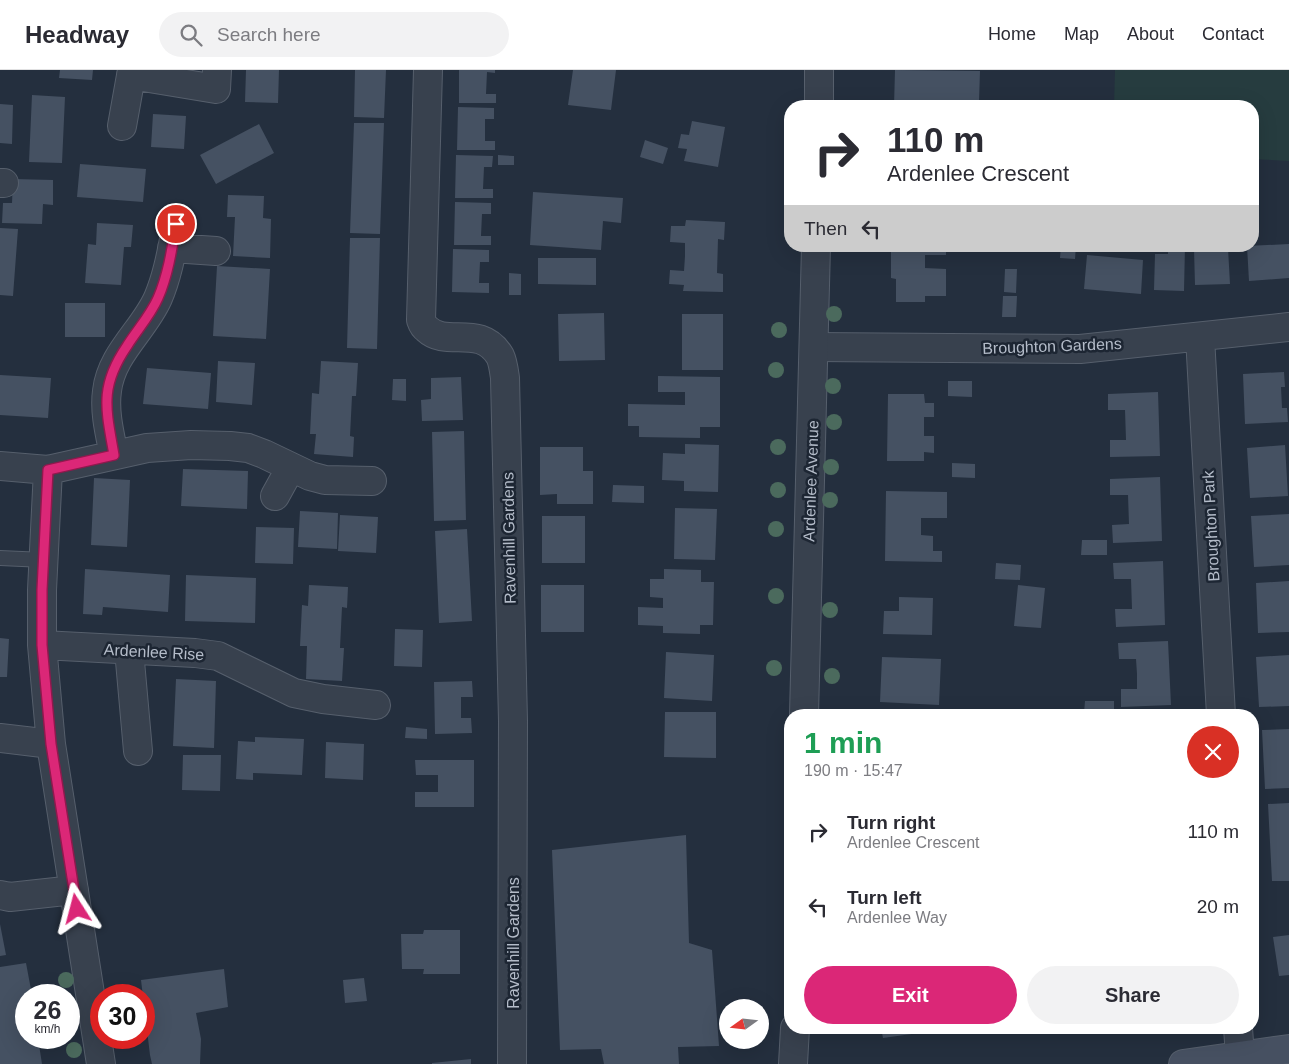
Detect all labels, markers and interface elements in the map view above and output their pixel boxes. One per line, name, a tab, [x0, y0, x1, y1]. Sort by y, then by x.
search box	[159, 12, 509, 57]
text: Headway	[25, 21, 129, 48]
icon: search	[177, 21, 205, 49]
text: Search here	[217, 24, 321, 45]
text: Home	[988, 24, 1036, 44]
text: Map	[1064, 24, 1099, 44]
text: About	[1127, 24, 1174, 44]
text: Contact	[1202, 24, 1264, 44]
icon: right	[804, 120, 869, 185]
text: 110 m	[887, 120, 984, 159]
text: Ardenlee Crescent	[887, 161, 1069, 186]
pin	[155, 203, 197, 245]
icon: arrive	[162, 210, 190, 238]
icon: left	[857, 215, 885, 243]
text: Then	[804, 218, 847, 239]
street label: Broughton Gardens	[982, 335, 1122, 357]
street label: Ardenlee Avenue	[800, 420, 822, 542]
street label: Broughton Park	[1200, 469, 1222, 582]
street label: Ravenhill Gardens	[499, 472, 519, 604]
street label: Ardenlee Rise	[103, 641, 205, 663]
text: 1 min	[804, 726, 882, 759]
button: close	[1187, 726, 1239, 778]
text: 190 m · 15:47	[804, 762, 903, 779]
text: Turn right	[847, 812, 935, 833]
icon: right	[804, 818, 832, 846]
text: 110 m	[1188, 821, 1239, 842]
text: Ardenlee Crescent	[847, 834, 980, 851]
street label: Ravenhill Gardens	[505, 877, 522, 1009]
position arrow	[50, 882, 102, 934]
text: Turn left	[847, 887, 922, 908]
icon: left	[804, 893, 832, 921]
text: 20 m	[1197, 896, 1239, 917]
text: Ardenlee Way	[847, 909, 947, 926]
button: Exit	[804, 966, 1017, 1024]
button: Share	[1027, 966, 1239, 1024]
speed limit sign: 30	[90, 984, 155, 1049]
text: 26	[34, 996, 61, 1024]
north arrow	[719, 999, 769, 1049]
map controls	[719, 999, 769, 1049]
text: km/h	[34, 1022, 61, 1036]

